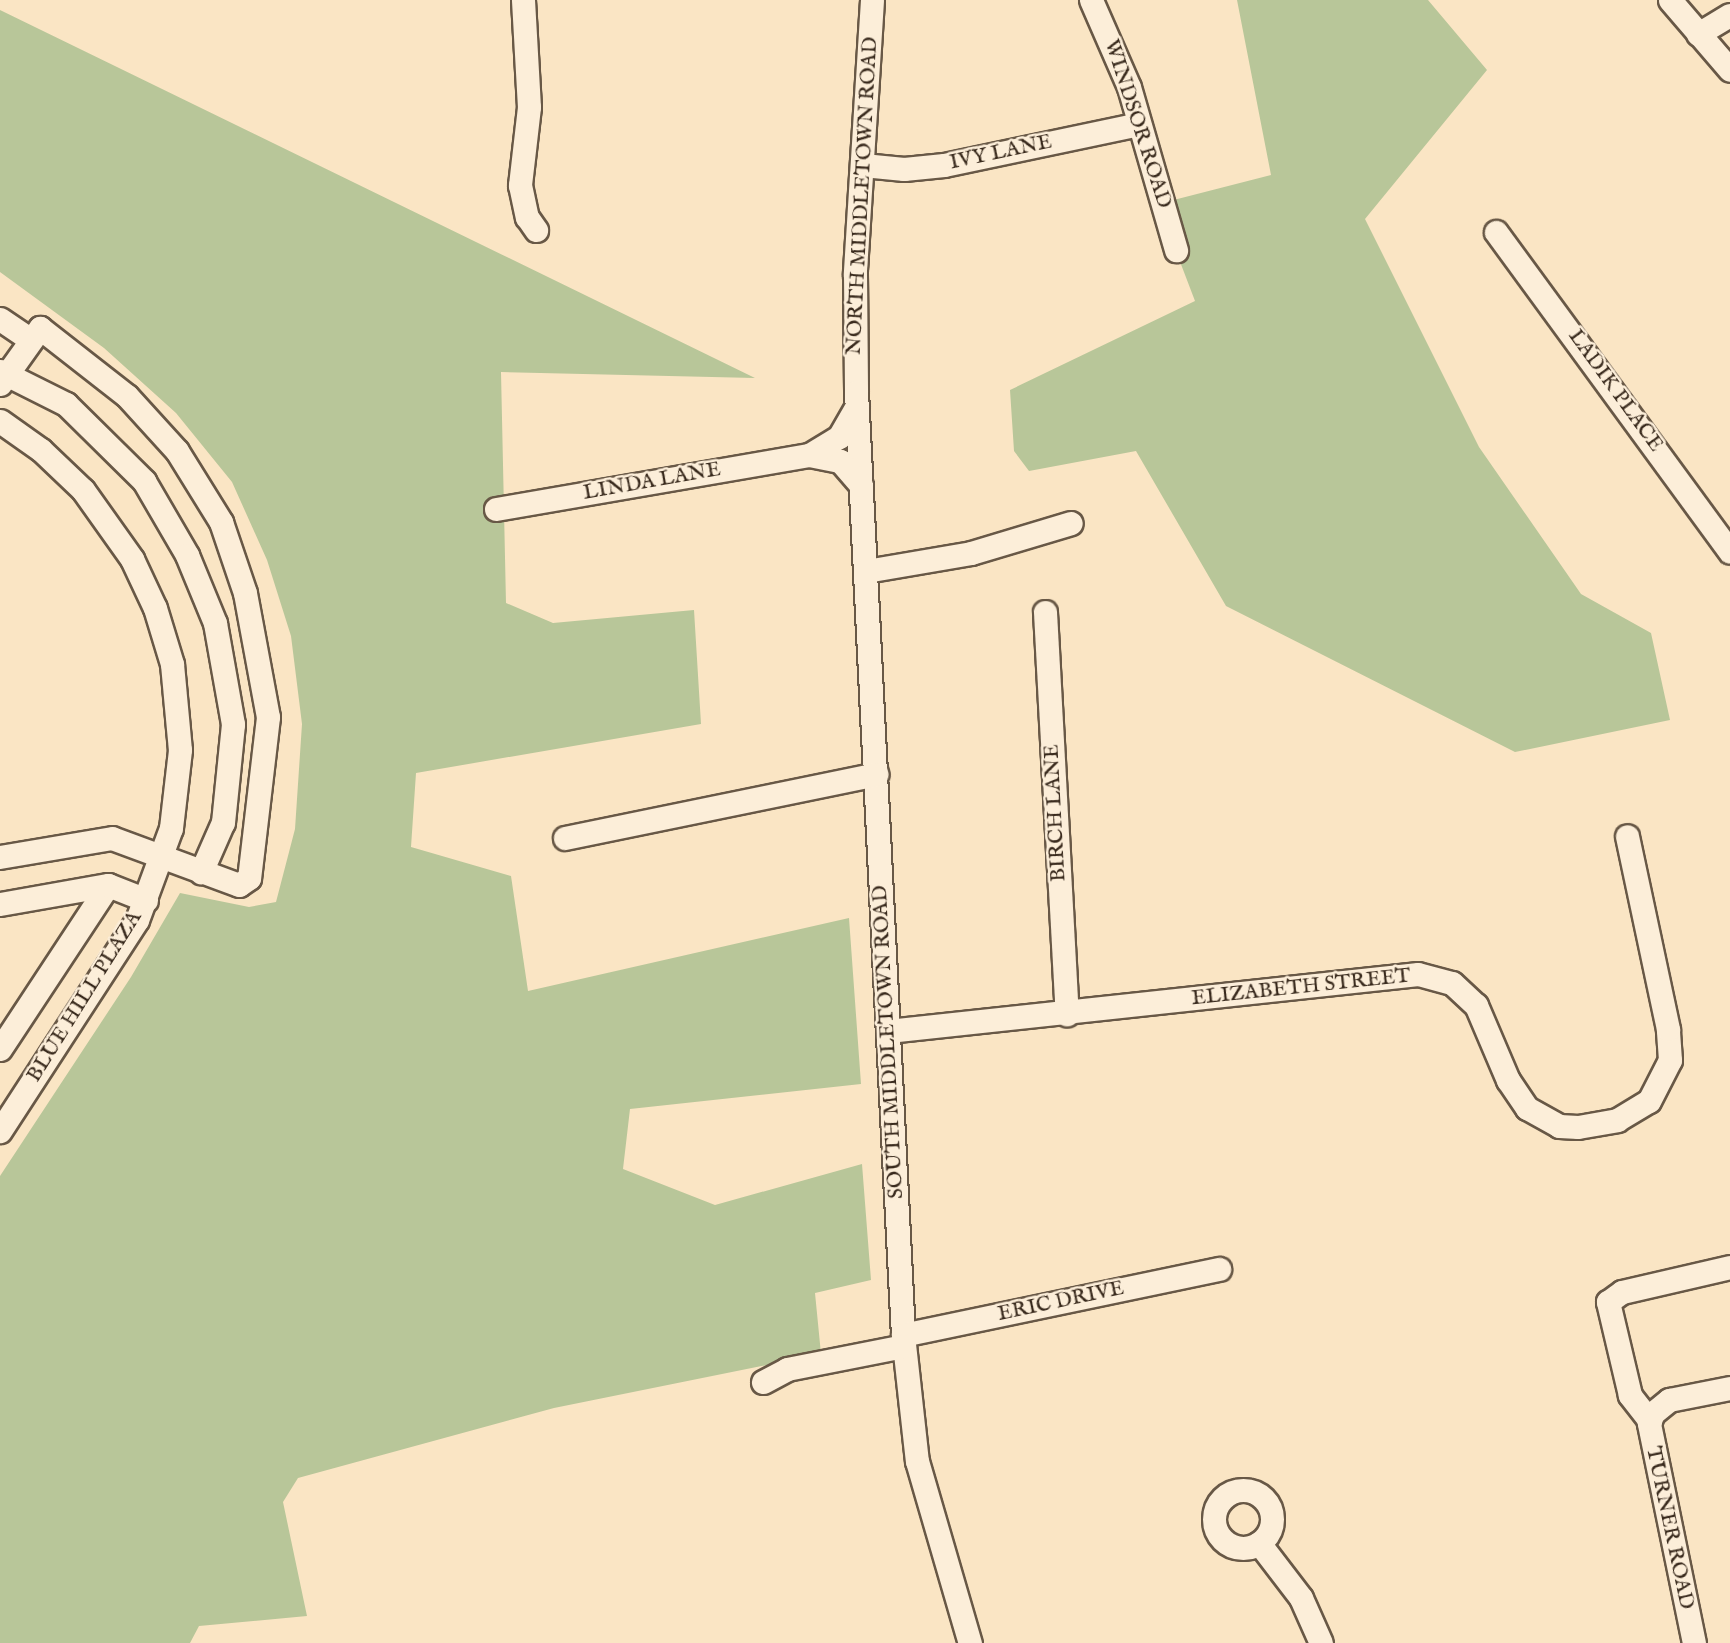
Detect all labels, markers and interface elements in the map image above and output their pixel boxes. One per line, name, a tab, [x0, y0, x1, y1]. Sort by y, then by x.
street label: NORTH MIDDLETOWN ROAD	[842, 36, 884, 356]
street label: WINDSOR ROAD	[1098, 36, 1176, 212]
street label: IVY LANE	[948, 130, 1054, 176]
street label: LADIK PLACE	[1562, 325, 1668, 457]
street label: LINDA LANE	[581, 458, 723, 506]
street label: BIRCH LANE	[1040, 744, 1072, 882]
street label: SOUTH MIDDLETOWN ROAD	[868, 884, 910, 1200]
street label: BLUE HILL PLAZA	[22, 907, 148, 1087]
street label: ELIZABETH STREET	[1190, 964, 1412, 1012]
street label: ERIC DRIVE	[995, 1276, 1127, 1328]
street label: TURNER ROAD	[1639, 1444, 1699, 1612]

